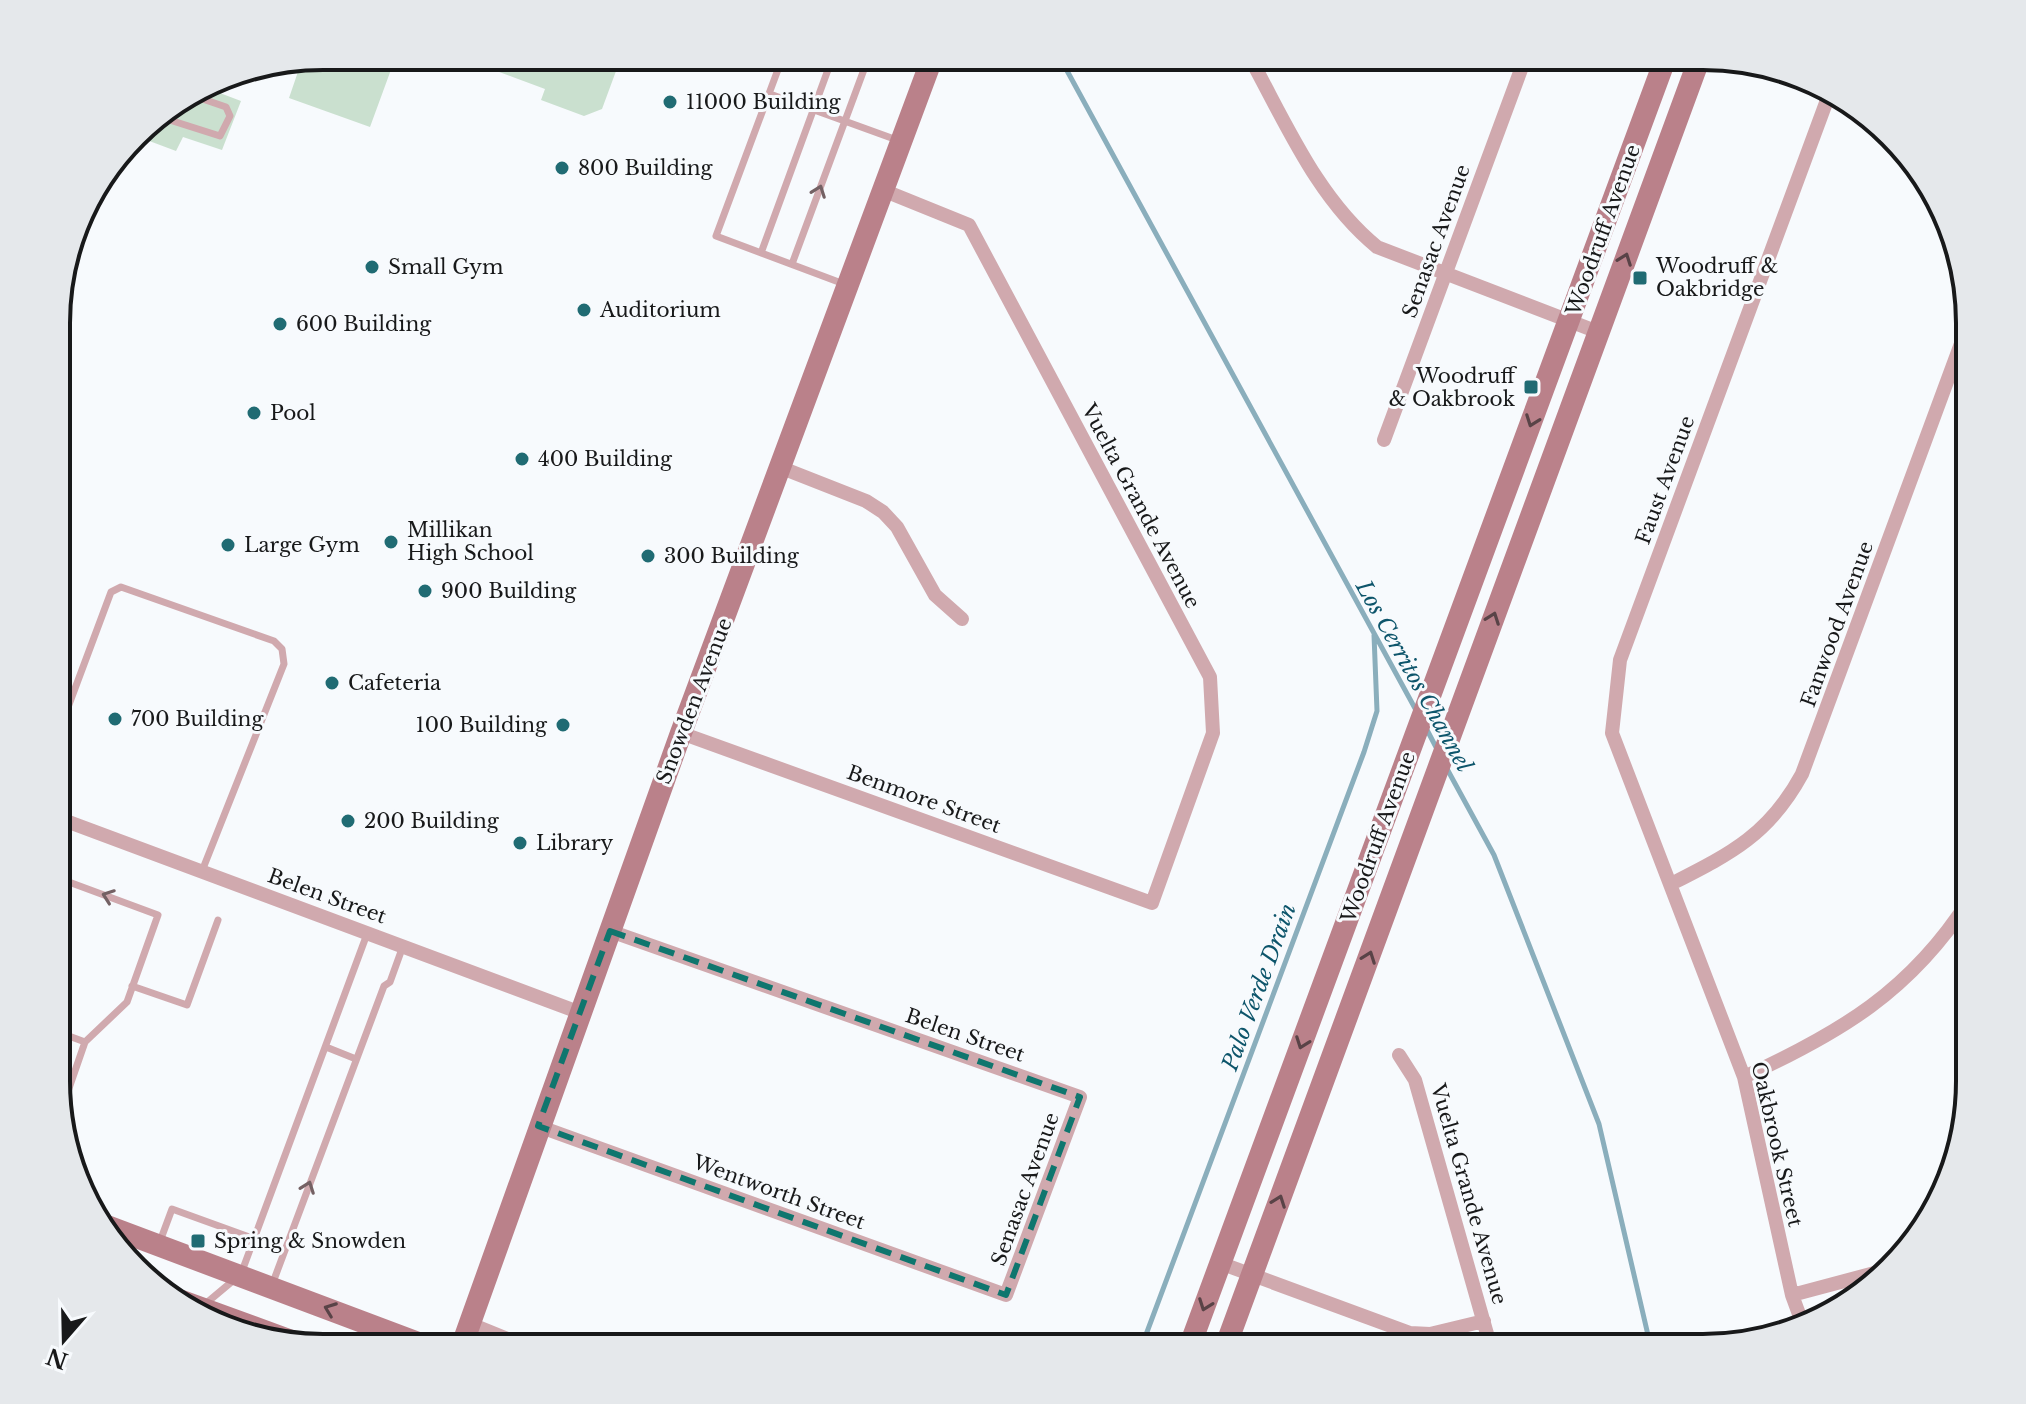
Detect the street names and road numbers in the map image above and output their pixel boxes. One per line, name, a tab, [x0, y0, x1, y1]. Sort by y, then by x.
street label: Woodruff Avenue	[1561, 141, 1645, 320]
street label: Senasac Avenue	[1397, 161, 1475, 321]
street label: Vuelta Grande Avenue	[1076, 399, 1205, 612]
street label: Faust Avenue	[1631, 413, 1699, 547]
street label: Fanwood Avenue	[1796, 538, 1878, 710]
street label: Snowden Avenue	[651, 615, 737, 787]
street label: Woodruff Avenue	[1336, 748, 1420, 927]
street label: Benmore Street	[844, 760, 1005, 838]
street label: Belen Street	[264, 863, 390, 929]
street label: Belen Street	[902, 1003, 1028, 1067]
street label: Oakbrook Street	[1746, 1059, 1808, 1229]
street label: Vuelta Grande Avenue	[1426, 1080, 1512, 1307]
street label: Senasac Avenue	[986, 1109, 1064, 1269]
street label: Wentworth Street	[689, 1149, 869, 1234]

